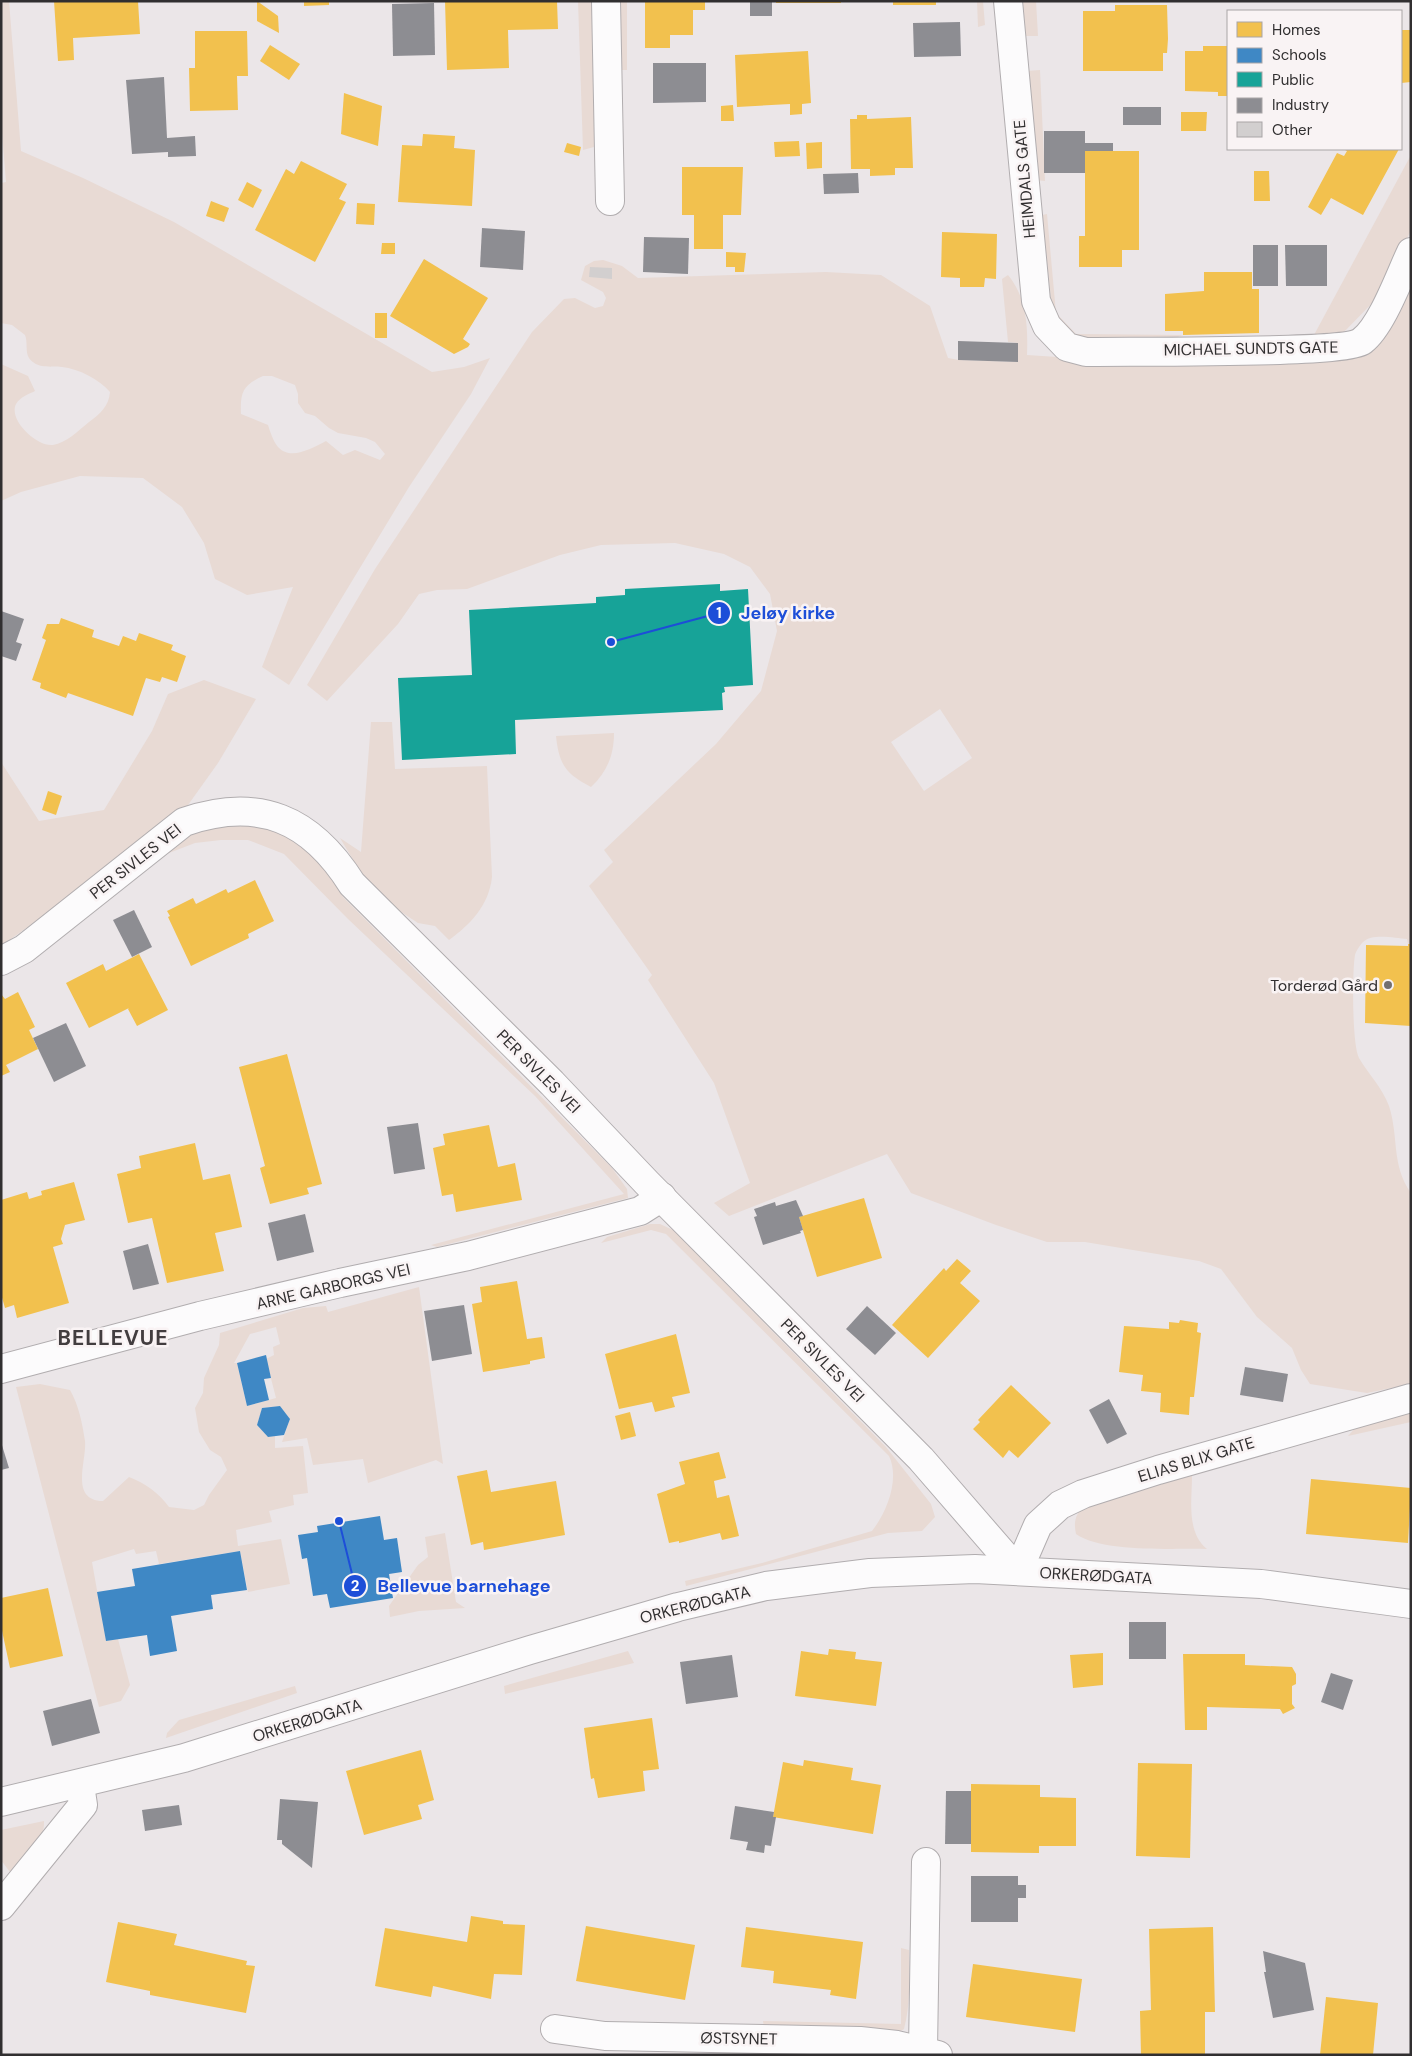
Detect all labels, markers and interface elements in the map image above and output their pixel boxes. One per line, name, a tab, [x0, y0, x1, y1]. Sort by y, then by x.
legend	[1227, 10, 1402, 150]
text: Homes	[1272, 20, 1321, 40]
text: Schools	[1272, 45, 1327, 65]
text: Public	[1272, 70, 1314, 90]
text: Industry	[1272, 95, 1330, 115]
street label: HEIMDALS GATE	[1009, 119, 1040, 239]
text: Other	[1272, 120, 1313, 140]
street label: MICHAEL SUNDTS GATE	[1163, 336, 1339, 361]
callout: Jeløy kirke	[706, 597, 845, 630]
text: Jeløy kirke	[741, 601, 835, 625]
text: 1	[716, 603, 722, 623]
street label: PER SIVLES VEI	[85, 819, 185, 904]
place label: Torderød Gård	[1270, 975, 1378, 996]
marker: Torderød Gård	[1382, 979, 1394, 991]
street label: PER SIVLES VEI	[492, 1025, 585, 1118]
street label: ARNE GARBORGS VEI	[254, 1259, 412, 1314]
street label: PER SIVLES VEI	[776, 1314, 869, 1407]
district label: BELLEVUE	[58, 1324, 168, 1352]
street label: ELIAS BLIX GATE	[1135, 1432, 1257, 1487]
street label: ORKERØDGATA	[1039, 1562, 1153, 1589]
callout: Bellevue barnehage	[343, 1569, 561, 1602]
text: Bellevue barnehage	[377, 1574, 551, 1598]
text: 2	[351, 1576, 360, 1596]
street label: ORKERØDGATA	[638, 1581, 753, 1628]
street label: ORKERØDGATA	[250, 1694, 365, 1747]
street label: ØSTSYNET	[700, 2027, 778, 2050]

